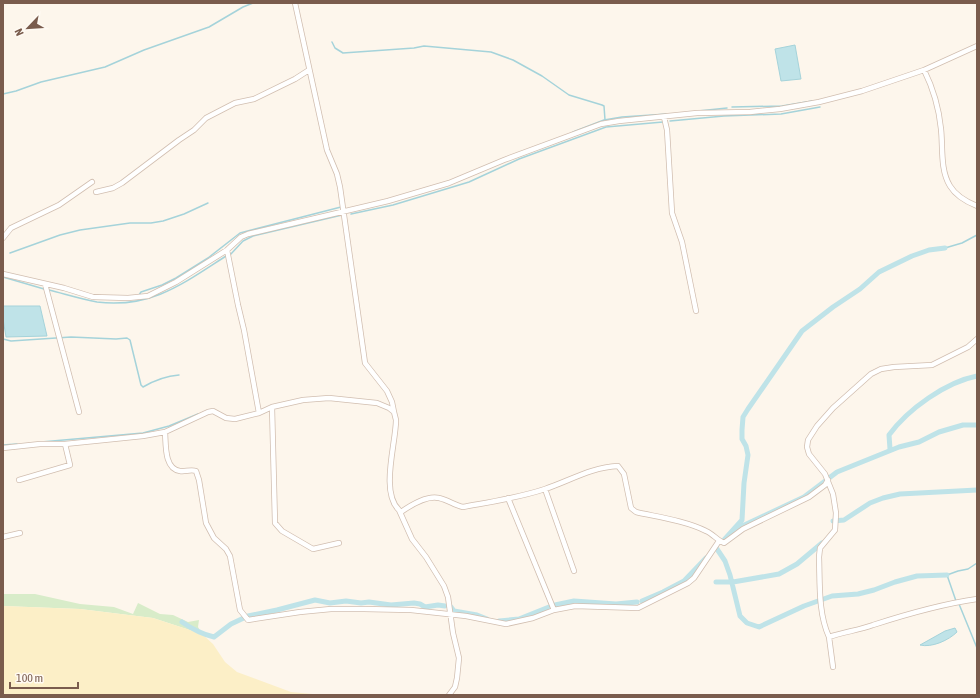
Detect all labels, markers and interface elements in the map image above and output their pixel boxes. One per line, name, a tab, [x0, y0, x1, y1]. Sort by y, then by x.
north arrow	[8, 8, 48, 48]
text: N	[12, 27, 26, 38]
scale bar	[10, 664, 78, 690]
text: 100 m	[16, 671, 43, 685]

